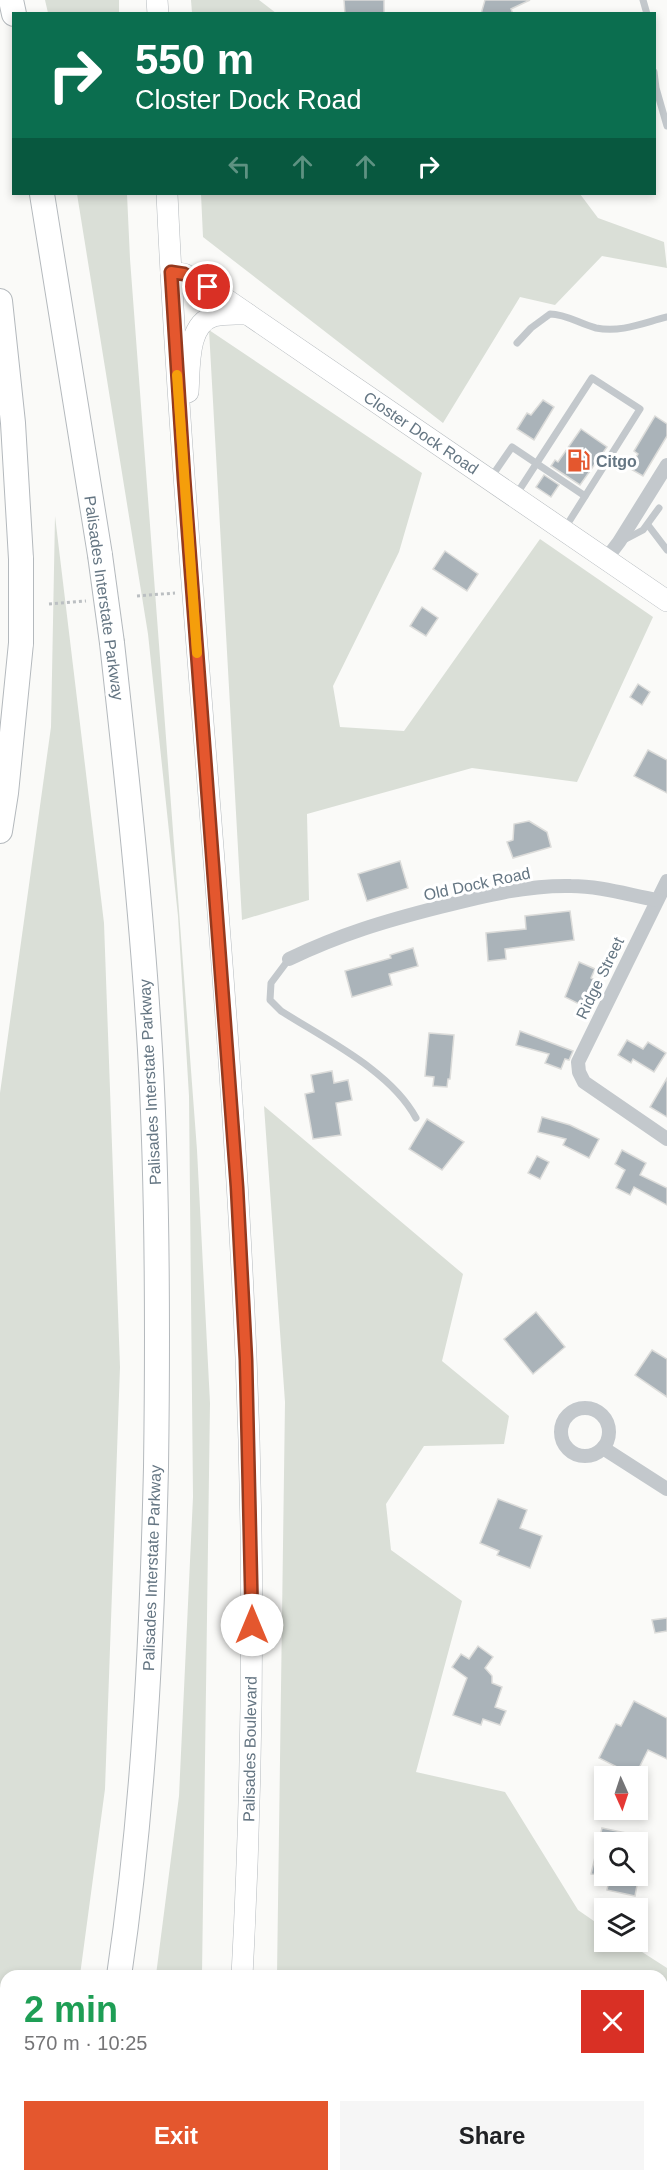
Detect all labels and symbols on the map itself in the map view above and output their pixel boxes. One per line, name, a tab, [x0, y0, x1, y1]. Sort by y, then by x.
pin	[182, 261, 233, 312]
street label: Closter Dock Road	[361, 388, 481, 478]
fuel station icon: Citgo	[565, 448, 591, 474]
place label: Citgo	[596, 453, 637, 470]
street label: Palisades Interstate Parkway	[81, 495, 127, 701]
street label: Old Dock Road	[422, 864, 532, 904]
street label: Ridge Street	[573, 934, 627, 1022]
street label: Palisades Interstate Parkway	[136, 979, 164, 1185]
street label: Palisades Interstate Parkway	[140, 1465, 164, 1671]
position arrow	[220, 1593, 284, 1657]
street label: Palisades Boulevard	[240, 1676, 260, 1822]
north arrow	[594, 1766, 648, 1820]

